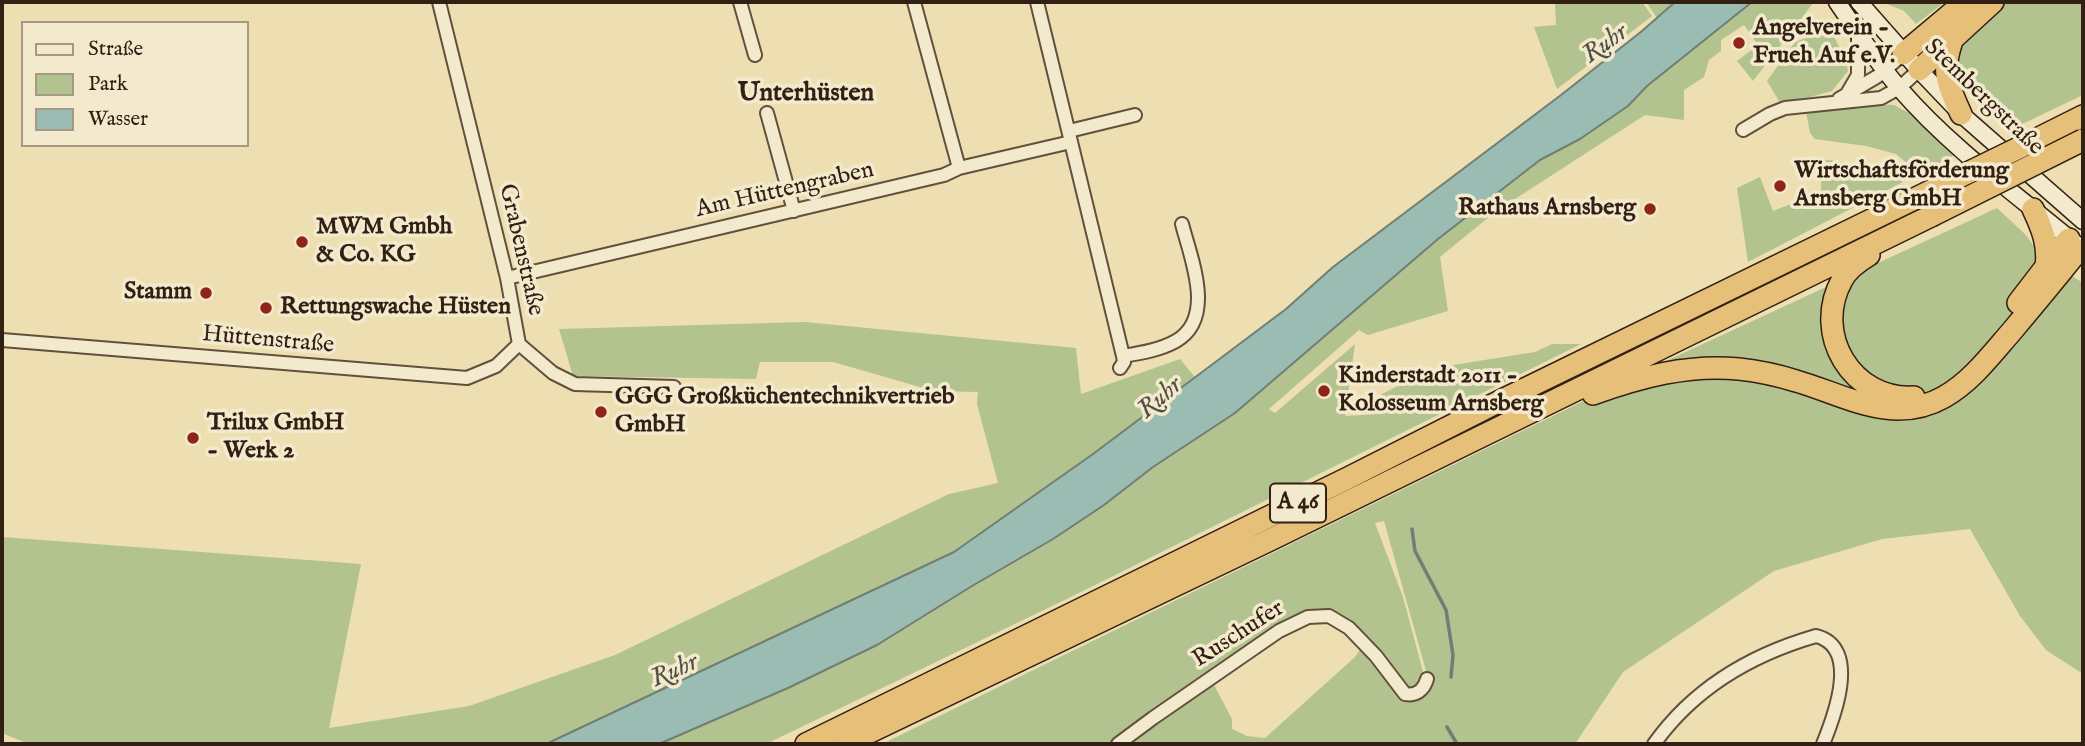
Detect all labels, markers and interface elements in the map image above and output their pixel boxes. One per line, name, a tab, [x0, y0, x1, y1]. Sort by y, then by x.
place label: Angelverein - Frueh Auf e.V.	[1753, 15, 1895, 71]
water label: Ruhr	[1577, 18, 1635, 72]
legend	[21, 21, 248, 147]
street label: Stembergstraße	[1917, 34, 2049, 162]
marker: Angelverein - Frueh Auf e.V.	[1731, 35, 1747, 51]
text: Straße	[88, 36, 143, 63]
text: Park	[88, 71, 128, 98]
district label: Unterhüsten	[738, 79, 874, 111]
text: Wasser	[88, 106, 148, 133]
street label: Am Hüttengraben	[693, 157, 877, 225]
place label: Wirtschaftsförderung Arnsberg GmbH	[1794, 158, 2009, 214]
marker: Wirtschaftsförderung Arnsberg GmbH	[1772, 178, 1788, 194]
street label: Grabenstraße	[491, 181, 549, 319]
place label: Rathaus Arnsberg	[1458, 195, 1636, 223]
marker: Rathaus Arnsberg	[1642, 201, 1658, 217]
place label: MWM Gmbh & Co. KG	[316, 214, 452, 270]
marker: MWM Gmbh & Co. KG	[294, 234, 310, 250]
place label: Stamm	[124, 279, 192, 307]
marker: Stamm	[198, 285, 214, 301]
place label: Rettungswache Hüsten	[280, 294, 511, 322]
marker: Rettungswache Hüsten	[258, 300, 274, 316]
street label: Hüttenstraße	[201, 321, 335, 361]
place label: Kinderstadt 2011 - Kolosseum Arnsberg	[1338, 363, 1544, 419]
water label: Ruhr	[1132, 371, 1190, 427]
marker: Kinderstadt 2011 - Kolosseum Arnsberg	[1316, 383, 1332, 399]
place label: GGG Großküchentechnikvertrieb GmbH	[615, 384, 955, 440]
marker: GGG Großküchentechnikvertrieb GmbH	[593, 404, 609, 420]
place label: Trilux GmbH - Werk 2	[207, 410, 344, 466]
marker: Trilux GmbH - Werk 2	[185, 430, 201, 446]
road number: A 46	[1270, 484, 1326, 523]
street label: Ruschufer	[1188, 595, 1290, 675]
water label: Ruhr	[646, 648, 704, 696]

